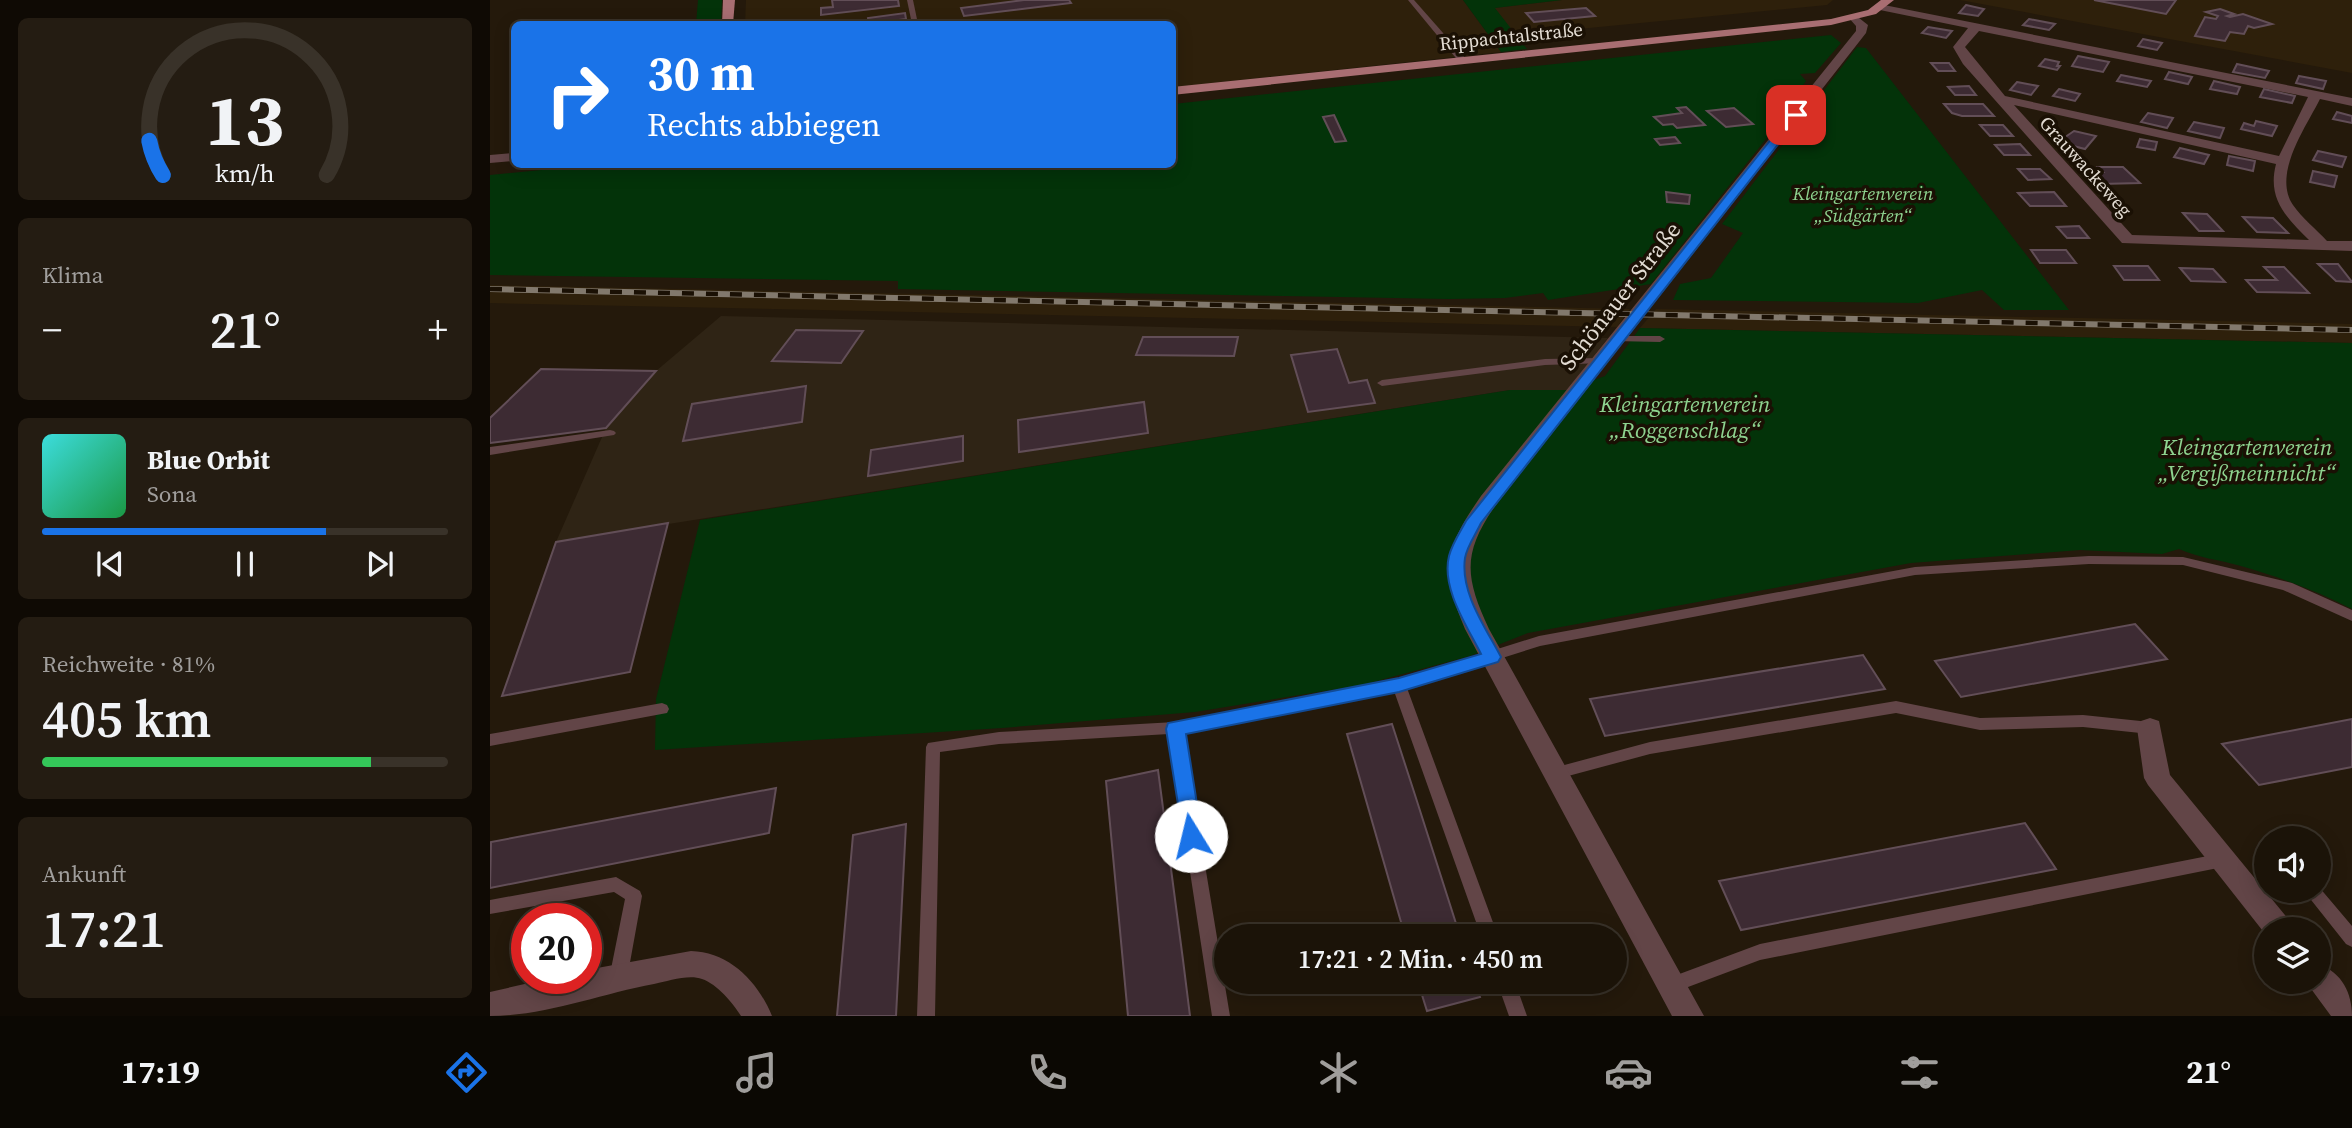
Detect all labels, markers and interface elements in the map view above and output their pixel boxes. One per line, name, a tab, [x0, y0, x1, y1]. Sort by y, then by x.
street label: Rippachtalstraße	[1438, 16, 1584, 56]
text: 30 m	[647, 39, 755, 106]
icon: right	[532, 49, 623, 140]
text: 13	[206, 70, 284, 169]
pin	[1766, 85, 1826, 145]
icon: arrive	[1777, 96, 1815, 134]
text: Rechts abbiegen	[647, 103, 881, 147]
street label: Grauwackeweg	[2034, 110, 2138, 222]
text: km/h	[215, 156, 275, 190]
park label: Kleingartenverein „Südgärten“	[1791, 180, 1934, 228]
street label: Schönauer Straße	[1552, 215, 1688, 377]
text: Klima	[42, 259, 103, 291]
text: 21°	[209, 294, 281, 365]
text: −	[42, 304, 62, 356]
text: +	[428, 304, 448, 356]
park label: Kleingartenverein „Roggenschlag“	[1599, 388, 1770, 446]
park label: Kleingartenverein „Vergißmeinnicht“	[2157, 431, 2337, 489]
text: Blue Orbit	[147, 442, 270, 478]
text: Sona	[147, 478, 197, 510]
icon: previous	[91, 545, 129, 583]
icon: pause	[226, 545, 264, 583]
icon: next	[361, 545, 399, 583]
text: Reichweite · 81%	[42, 648, 215, 680]
text: 405 km	[42, 683, 211, 754]
position arrow	[1154, 799, 1228, 873]
map controls	[2254, 826, 2331, 994]
button: sound	[2254, 826, 2331, 903]
text: Ankunft	[42, 858, 126, 890]
text: 17:21	[42, 893, 166, 964]
speed limit sign: 20	[511, 903, 602, 994]
button: layers	[2254, 917, 2331, 994]
text: 17:21 · 2 Min. · 450 m	[1298, 941, 1543, 977]
icon: directions	[442, 1048, 491, 1097]
icon: music	[732, 1048, 781, 1097]
icon: phone	[1023, 1048, 1072, 1097]
icon: climate	[1314, 1048, 1363, 1097]
icon: car	[1604, 1048, 1653, 1097]
icon: filters	[1895, 1048, 1944, 1097]
text: 17:19	[121, 1050, 200, 1094]
text: 21°	[2186, 1050, 2231, 1094]

